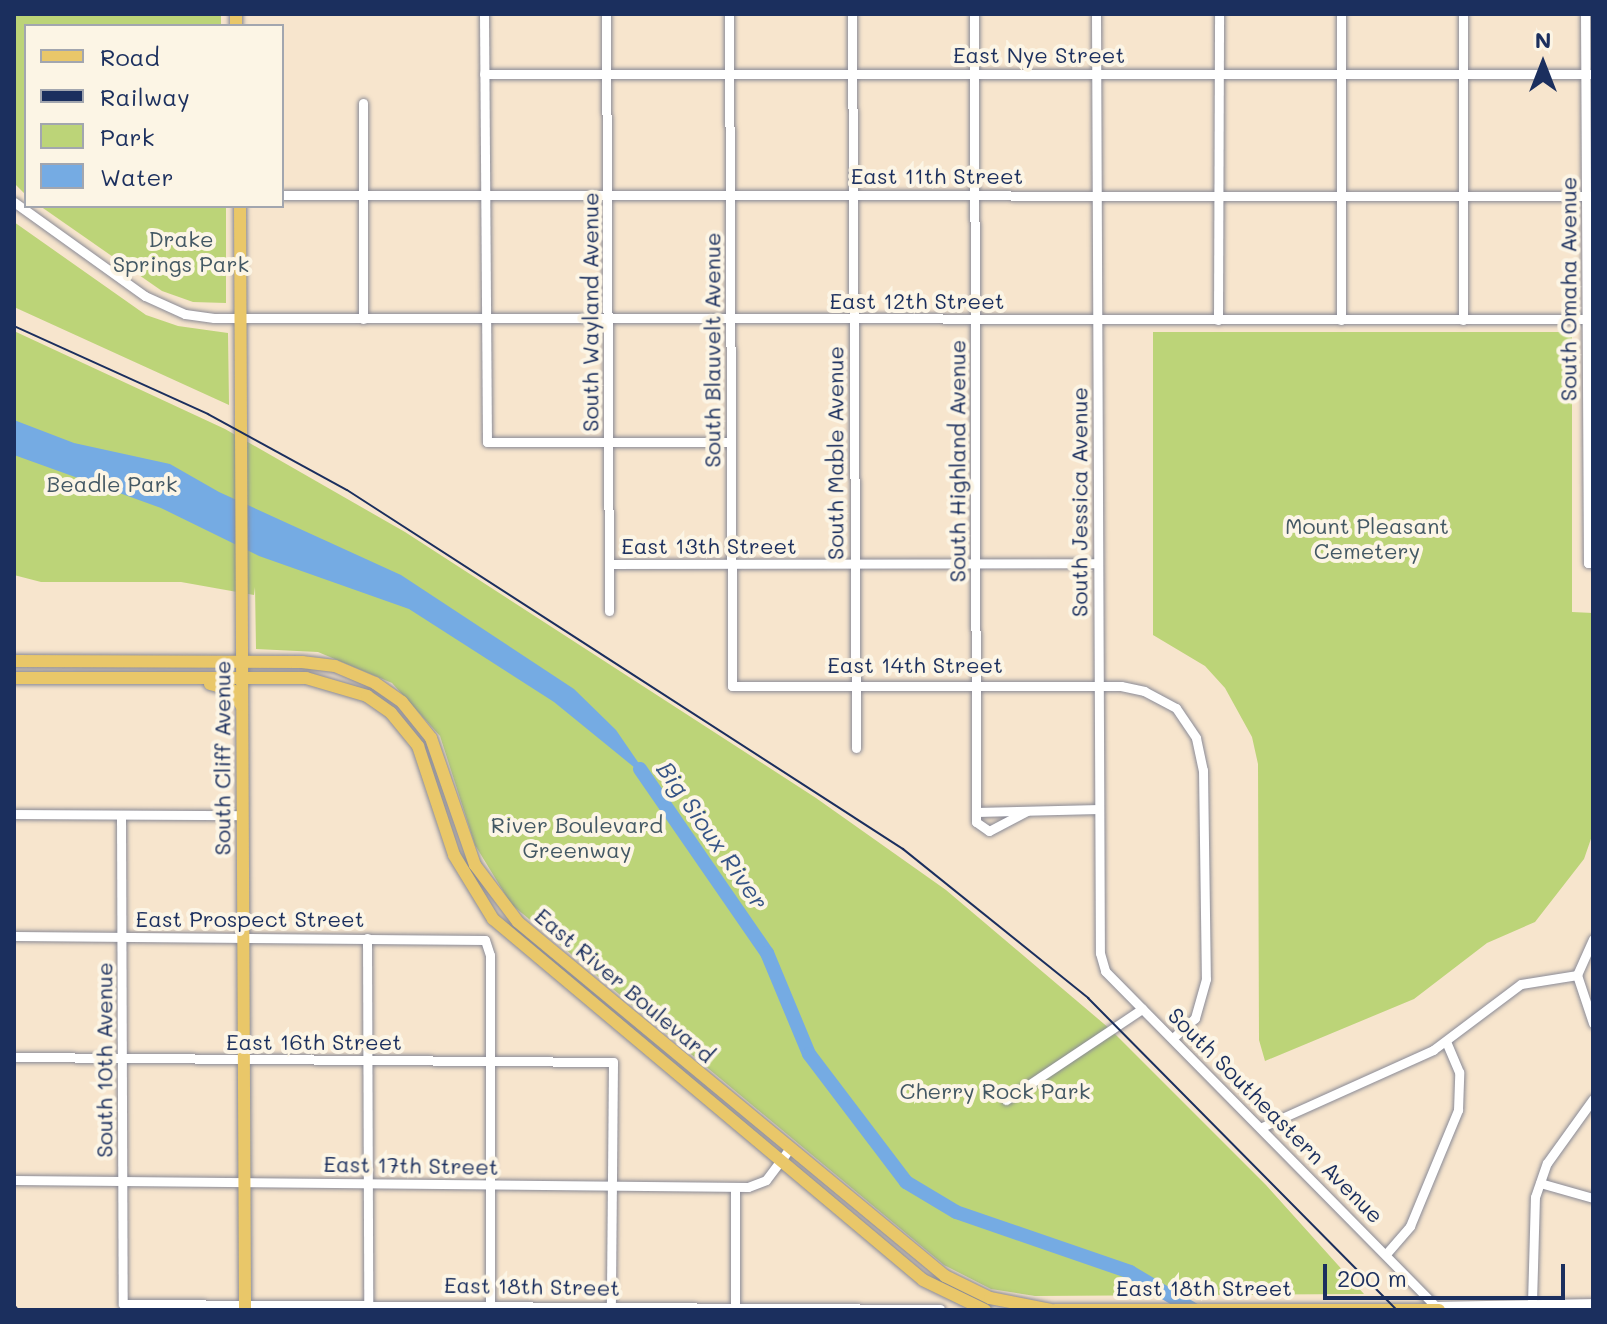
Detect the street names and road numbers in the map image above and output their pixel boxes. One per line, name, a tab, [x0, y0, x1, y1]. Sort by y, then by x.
street label: East Nye Street	[953, 42, 1125, 68]
street label: East 11th Street	[851, 163, 1023, 189]
street label: South Omaha Avenue	[1555, 177, 1581, 401]
street label: South Wayland Avenue	[577, 192, 603, 432]
street label: South Blauvelt Avenue	[699, 232, 725, 468]
street label: East 12th Street	[830, 288, 1004, 314]
street label: South Highland Avenue	[944, 340, 970, 582]
street label: South Mable Avenue	[822, 346, 848, 560]
street label: South Jessica Avenue	[1066, 387, 1092, 617]
street label: East 13th Street	[621, 533, 797, 559]
street label: East 14th Street	[827, 652, 1003, 678]
street label: South Cliff Avenue	[209, 661, 235, 855]
street label: East River Boulevard	[530, 902, 720, 1068]
street label: East Prospect Street	[136, 906, 364, 932]
street label: South 10th Avenue	[91, 962, 117, 1158]
street label: South Southeastern Avenue	[1163, 1002, 1389, 1228]
street label: East 16th Street	[226, 1029, 402, 1055]
street label: East 17th Street	[323, 1150, 499, 1180]
street label: East 18th Street	[444, 1271, 620, 1301]
street label: East 18th Street	[1116, 1275, 1292, 1301]

